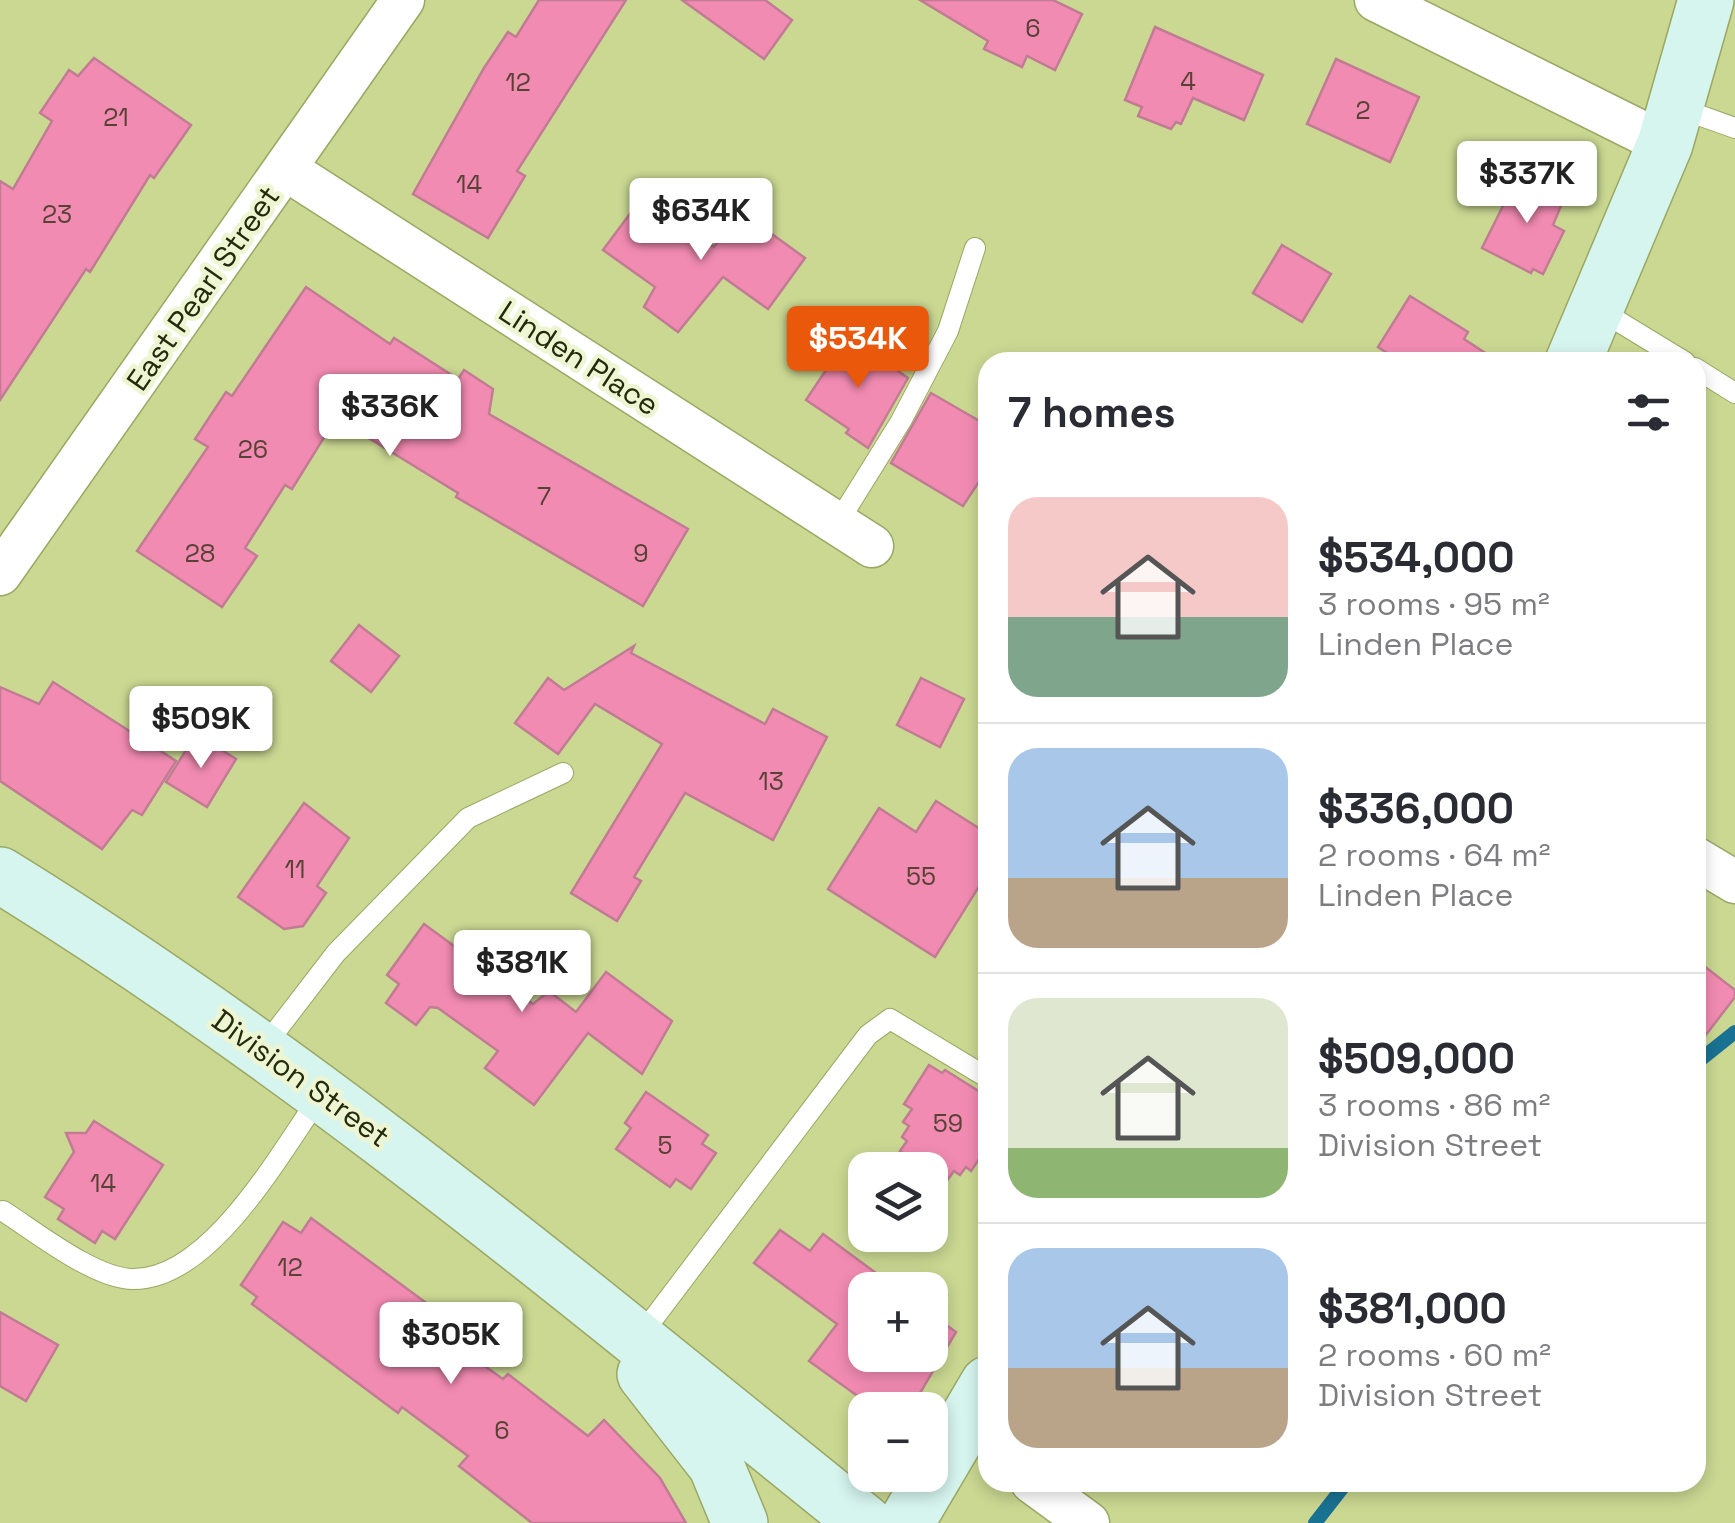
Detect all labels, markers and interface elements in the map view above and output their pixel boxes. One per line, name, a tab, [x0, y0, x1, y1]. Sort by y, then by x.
house number: 6	[1025, 12, 1041, 44]
house number: 4	[1180, 65, 1196, 97]
house number: 12	[505, 66, 531, 98]
house number: 2	[1355, 94, 1371, 126]
house number: 21	[103, 101, 129, 133]
pin: $337K	[1457, 141, 1597, 226]
text: $337K	[1479, 153, 1575, 193]
house number: 14	[456, 168, 482, 200]
street label: East Pearl Street	[118, 178, 288, 398]
pin: $634K	[631, 178, 771, 263]
text: $634K	[651, 190, 751, 230]
house number: 23	[42, 198, 72, 230]
street label: Linden Place	[492, 292, 666, 424]
pin: $534K	[788, 306, 928, 391]
text: $534K	[809, 318, 907, 358]
pin: $336K	[320, 374, 460, 459]
icon: filters	[1621, 385, 1676, 440]
text: $336K	[341, 386, 439, 426]
text: 7 homes	[1008, 386, 1176, 439]
house number: 26	[238, 433, 268, 465]
house number: 7	[537, 480, 551, 512]
text: $534,000	[1318, 531, 1514, 584]
house number: 28	[185, 537, 215, 569]
house number: 9	[633, 537, 649, 569]
icon: home	[1088, 537, 1208, 657]
text: 3 rooms · 95 m²	[1318, 584, 1550, 624]
text: Linden Place	[1318, 624, 1513, 664]
pin: $509K	[131, 686, 271, 771]
text: $509K	[151, 698, 251, 738]
house number: 13	[758, 765, 784, 797]
text: $336,000	[1318, 782, 1514, 835]
icon: home	[1088, 788, 1208, 908]
text: 2 rooms · 64 m²	[1318, 835, 1550, 875]
house number: 11	[285, 853, 305, 885]
house number: 55	[906, 860, 936, 892]
text: Linden Place	[1318, 875, 1513, 915]
pin: $381K	[452, 930, 592, 1015]
text: $381K	[476, 942, 568, 982]
street label: Division Street	[204, 1000, 398, 1156]
text: $509,000	[1318, 1032, 1515, 1085]
icon: home	[1088, 1038, 1208, 1158]
text: 3 rooms · 86 m²	[1318, 1085, 1550, 1125]
house number: 59	[933, 1107, 963, 1139]
text: Division Street	[1318, 1125, 1542, 1165]
house number: 5	[658, 1129, 672, 1161]
map controls	[848, 1152, 948, 1492]
button: layers	[848, 1152, 948, 1252]
house number: 14	[90, 1167, 116, 1199]
house number: 12	[277, 1251, 303, 1283]
button: +	[848, 1272, 948, 1372]
text: $381,000	[1318, 1282, 1507, 1335]
icon: home	[1088, 1288, 1208, 1408]
pin: $305K	[381, 1302, 521, 1387]
text: $305K	[402, 1314, 500, 1354]
text: 2 rooms · 60 m²	[1318, 1335, 1551, 1375]
text: Division Street	[1318, 1375, 1542, 1415]
button: −	[848, 1392, 948, 1492]
house number: 6	[494, 1414, 510, 1446]

